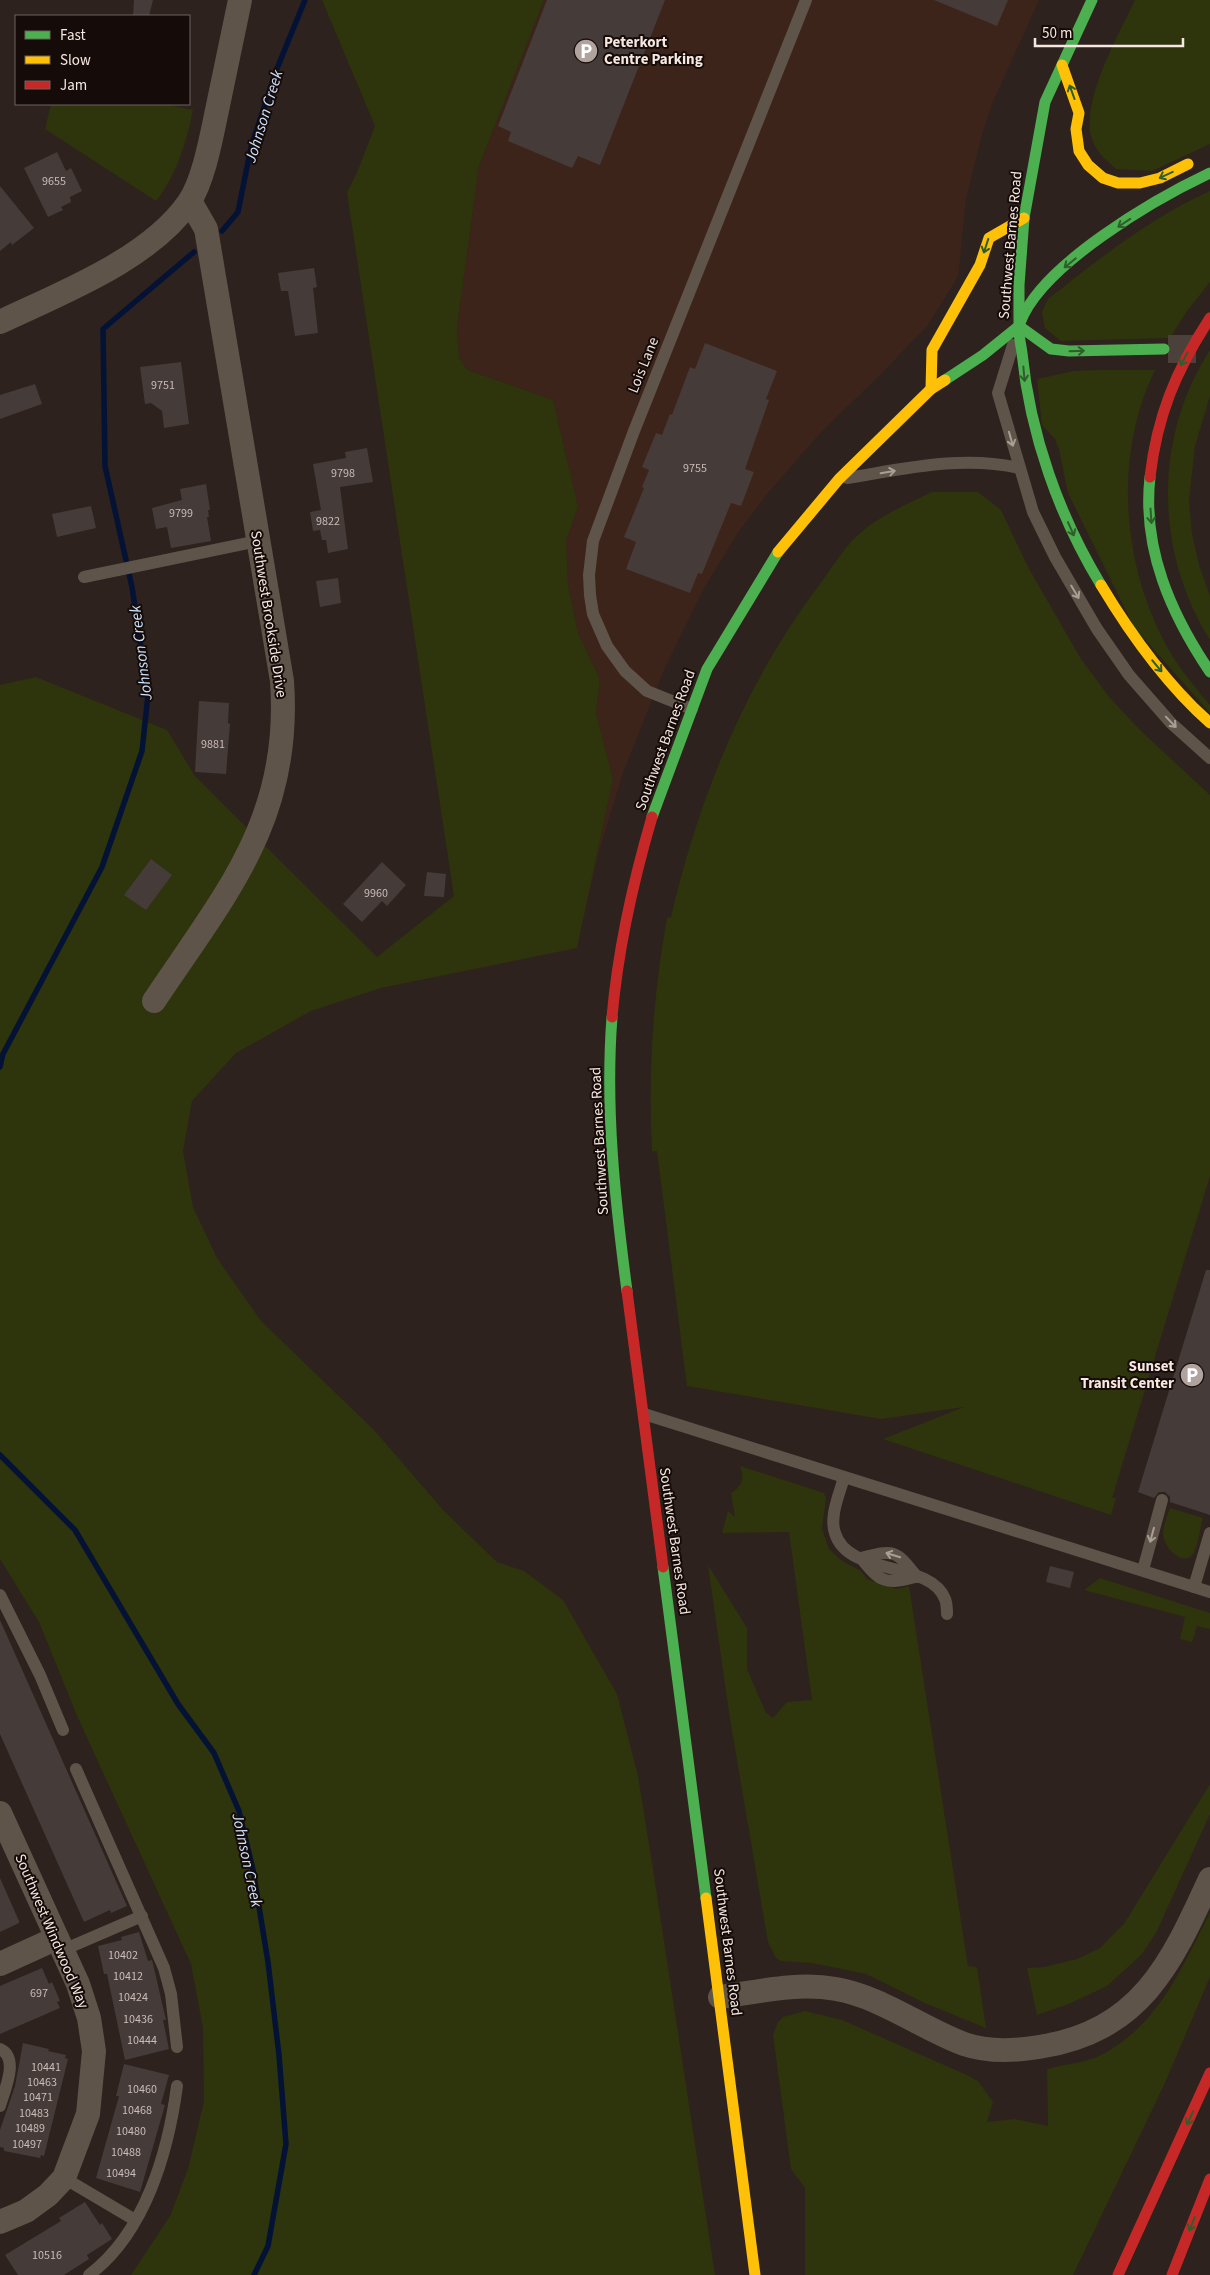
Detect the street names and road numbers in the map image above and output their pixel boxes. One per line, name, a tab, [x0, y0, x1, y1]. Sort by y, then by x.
street label: Southwest Barnes Road	[994, 170, 1027, 320]
street label: Lois Lane	[623, 334, 664, 396]
street label: Southwest Brookside Drive	[245, 529, 292, 699]
street label: Southwest Barnes Road	[630, 667, 701, 814]
street label: Southwest Barnes Road	[585, 1066, 614, 1216]
street label: Southwest Barnes Road	[654, 1466, 695, 1616]
street label: Southwest Windwood Way	[9, 1851, 94, 2012]
street label: Southwest Barnes Road	[708, 1867, 747, 2017]

